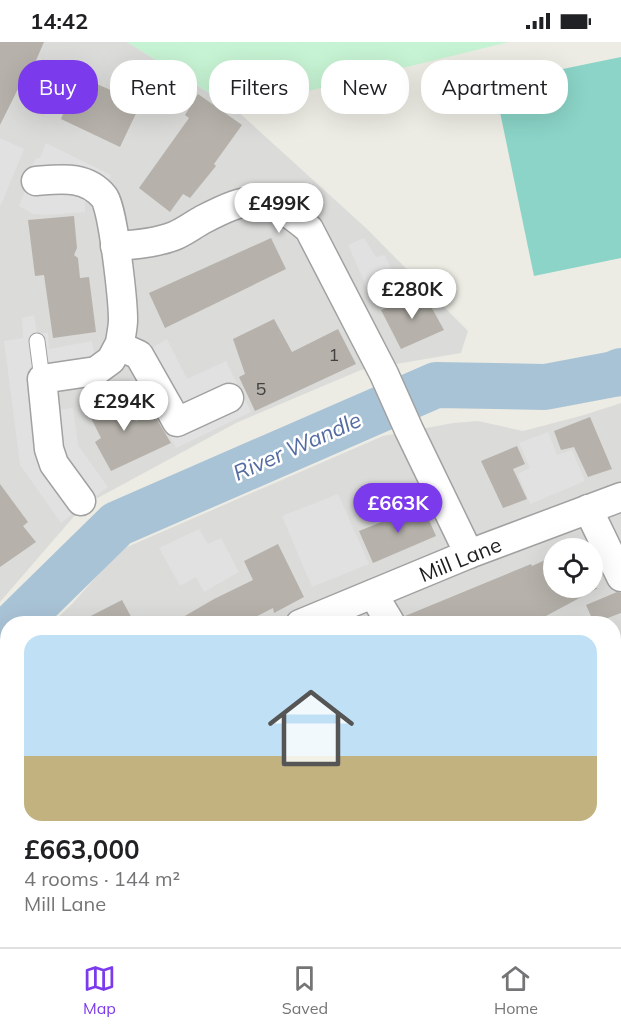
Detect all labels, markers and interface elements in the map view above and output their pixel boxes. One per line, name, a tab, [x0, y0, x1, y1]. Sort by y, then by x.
text: 14:42	[30, 7, 88, 35]
chip: Buy	[18, 60, 98, 114]
chip: Rent	[110, 60, 197, 114]
chip: Filters	[209, 60, 309, 114]
chip: New	[321, 60, 409, 114]
chip: Apartment	[421, 60, 568, 114]
pin: £499K	[237, 183, 321, 234]
text: £499K	[248, 190, 310, 215]
pin: £280K	[370, 269, 454, 320]
text: £280K	[381, 276, 443, 301]
house number: 1	[329, 343, 339, 366]
house number: 5	[256, 377, 267, 400]
pin: £294K	[82, 381, 166, 432]
text: £294K	[93, 388, 155, 413]
water label: River Wandle	[229, 405, 365, 487]
pin: £663K	[356, 483, 440, 534]
text: £663K	[367, 490, 429, 515]
street label: Mill Lane	[415, 531, 505, 587]
map controls	[543, 538, 603, 598]
button: locate	[543, 538, 603, 598]
icon: home	[257, 674, 365, 782]
text: £663,000	[24, 833, 140, 866]
text: 4 rooms · 144 m²	[24, 866, 180, 891]
text: Mill Lane	[24, 891, 106, 916]
tab: Map	[83, 962, 116, 1018]
tab: Saved	[282, 962, 328, 1018]
tab: Home	[494, 962, 538, 1018]

